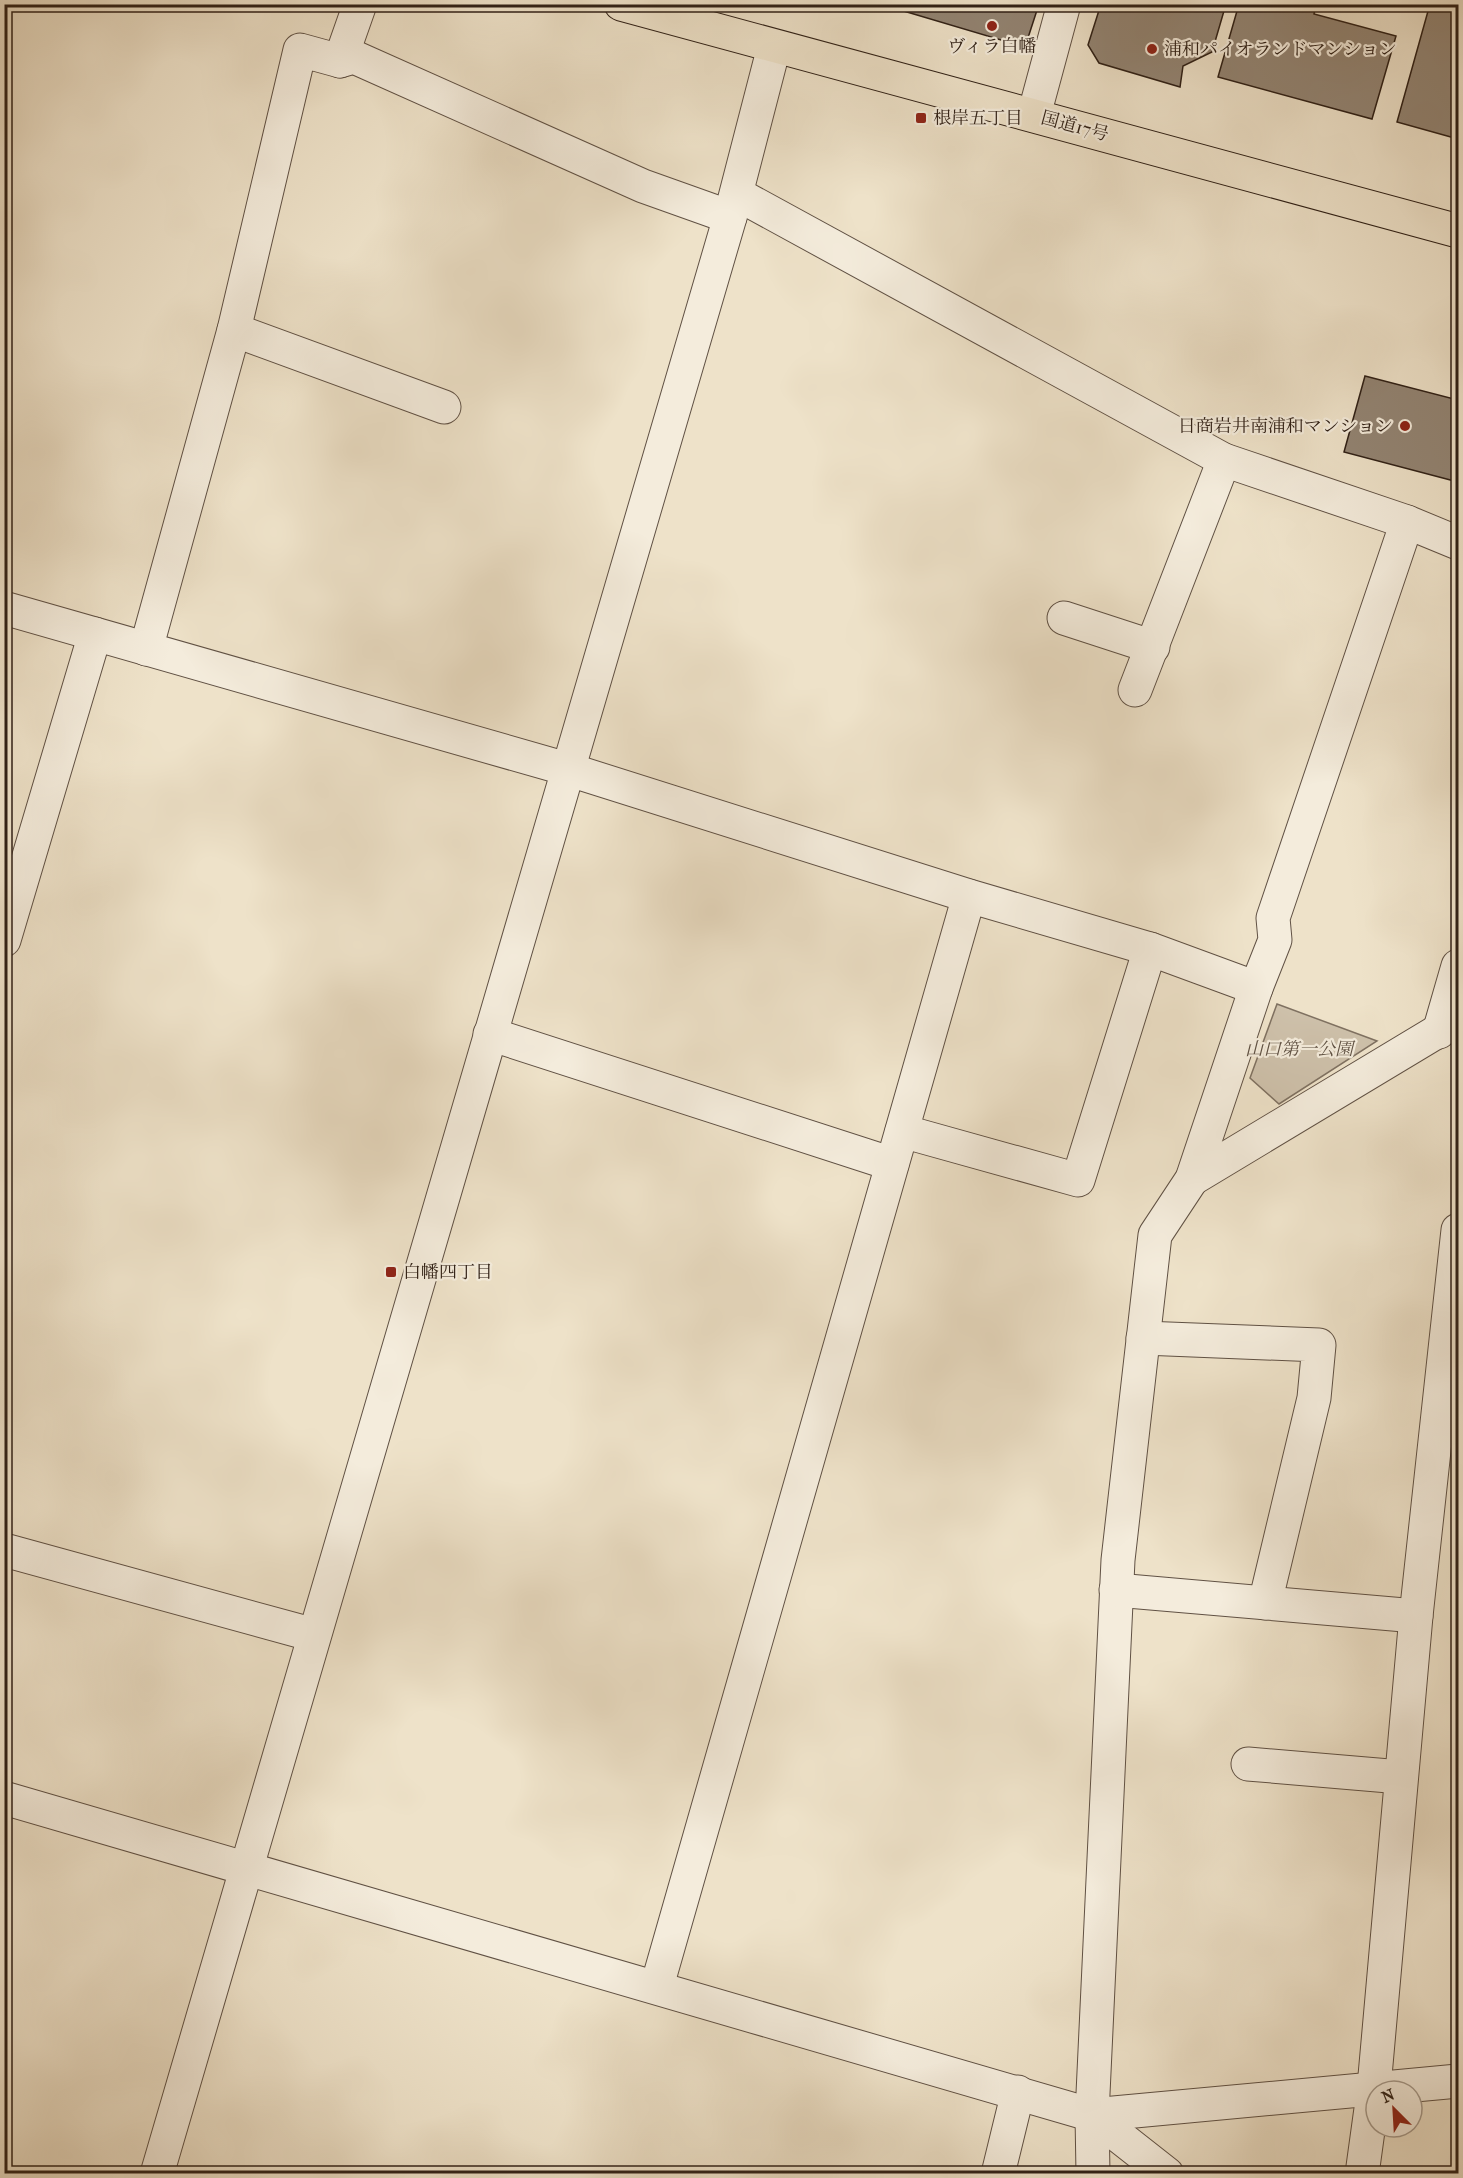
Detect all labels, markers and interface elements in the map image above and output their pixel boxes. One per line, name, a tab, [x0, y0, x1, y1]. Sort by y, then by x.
marker: ヴィラ白幡	[985, 19, 999, 33]
place label: ヴィラ白幡	[948, 36, 1036, 57]
place label: 浦和パイオランドマンション	[1164, 39, 1397, 60]
marker: 浦和パイオランドマンション	[1145, 42, 1159, 56]
street label: 国道17号	[1039, 107, 1111, 146]
place label: 根岸五丁目	[933, 108, 1023, 129]
marker: 根岸五丁目	[914, 111, 928, 125]
place label: 日商岩井南浦和マンション	[1178, 416, 1393, 437]
marker: 日商岩井南浦和マンション	[1398, 419, 1412, 433]
park label: 山口第一公園	[1245, 1039, 1356, 1060]
place label: 白幡四丁目	[403, 1262, 493, 1283]
marker: 白幡四丁目	[384, 1265, 398, 1279]
north arrow	[1364, 2079, 1424, 2139]
text: N	[1379, 2084, 1398, 2107]

